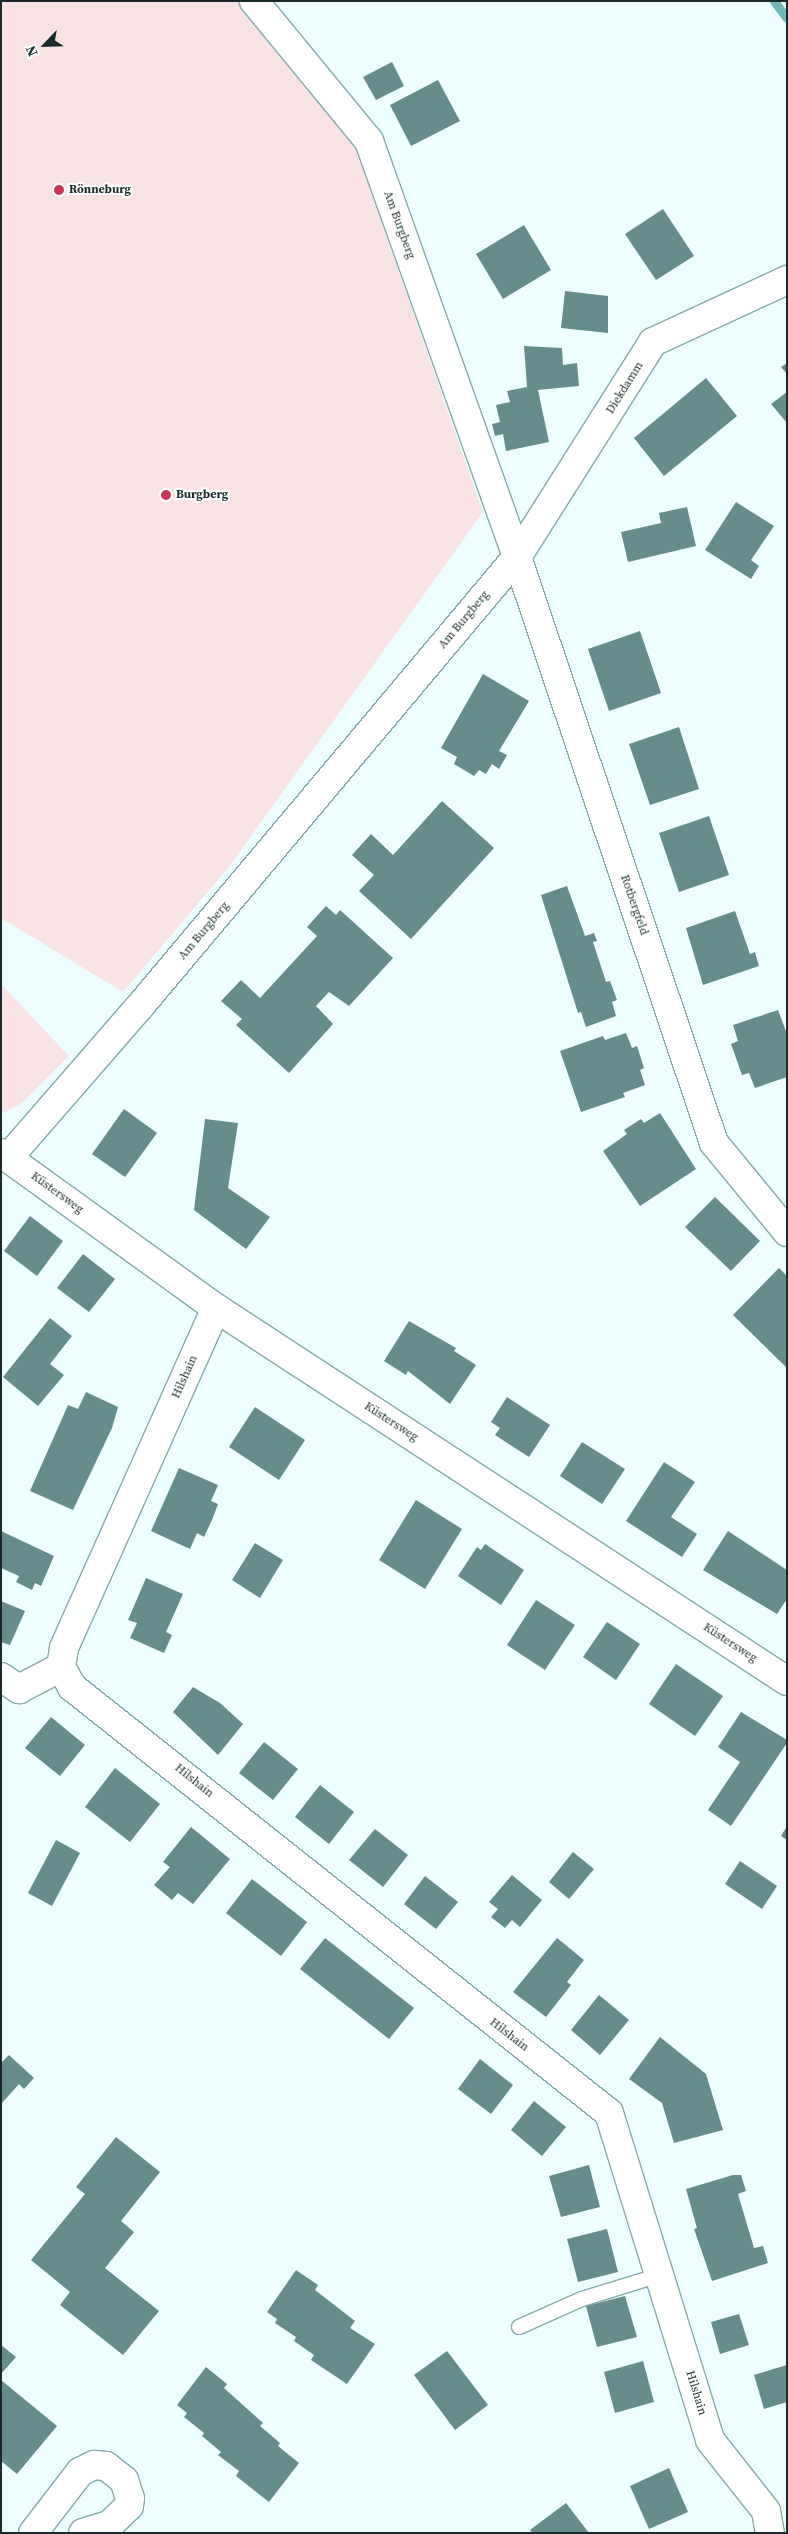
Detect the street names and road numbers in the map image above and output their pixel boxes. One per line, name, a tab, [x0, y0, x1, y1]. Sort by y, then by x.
street label: Am Burgberg	[380, 189, 418, 261]
street label: Diekdamm	[603, 359, 647, 417]
street label: Am Burgberg	[436, 588, 492, 652]
street label: Rotbergfeld	[617, 873, 651, 937]
street label: Am Burgberg	[176, 899, 232, 963]
street label: Küstersweg	[28, 1169, 86, 1217]
street label: Hilshain	[169, 1353, 201, 1401]
street label: Küstersweg	[361, 1399, 421, 1445]
street label: Küstersweg	[700, 1620, 760, 1666]
street label: Hilshain	[172, 1761, 216, 1801]
street label: Hilshain	[486, 2015, 532, 2055]
street label: Hilshain	[682, 2369, 710, 2417]

